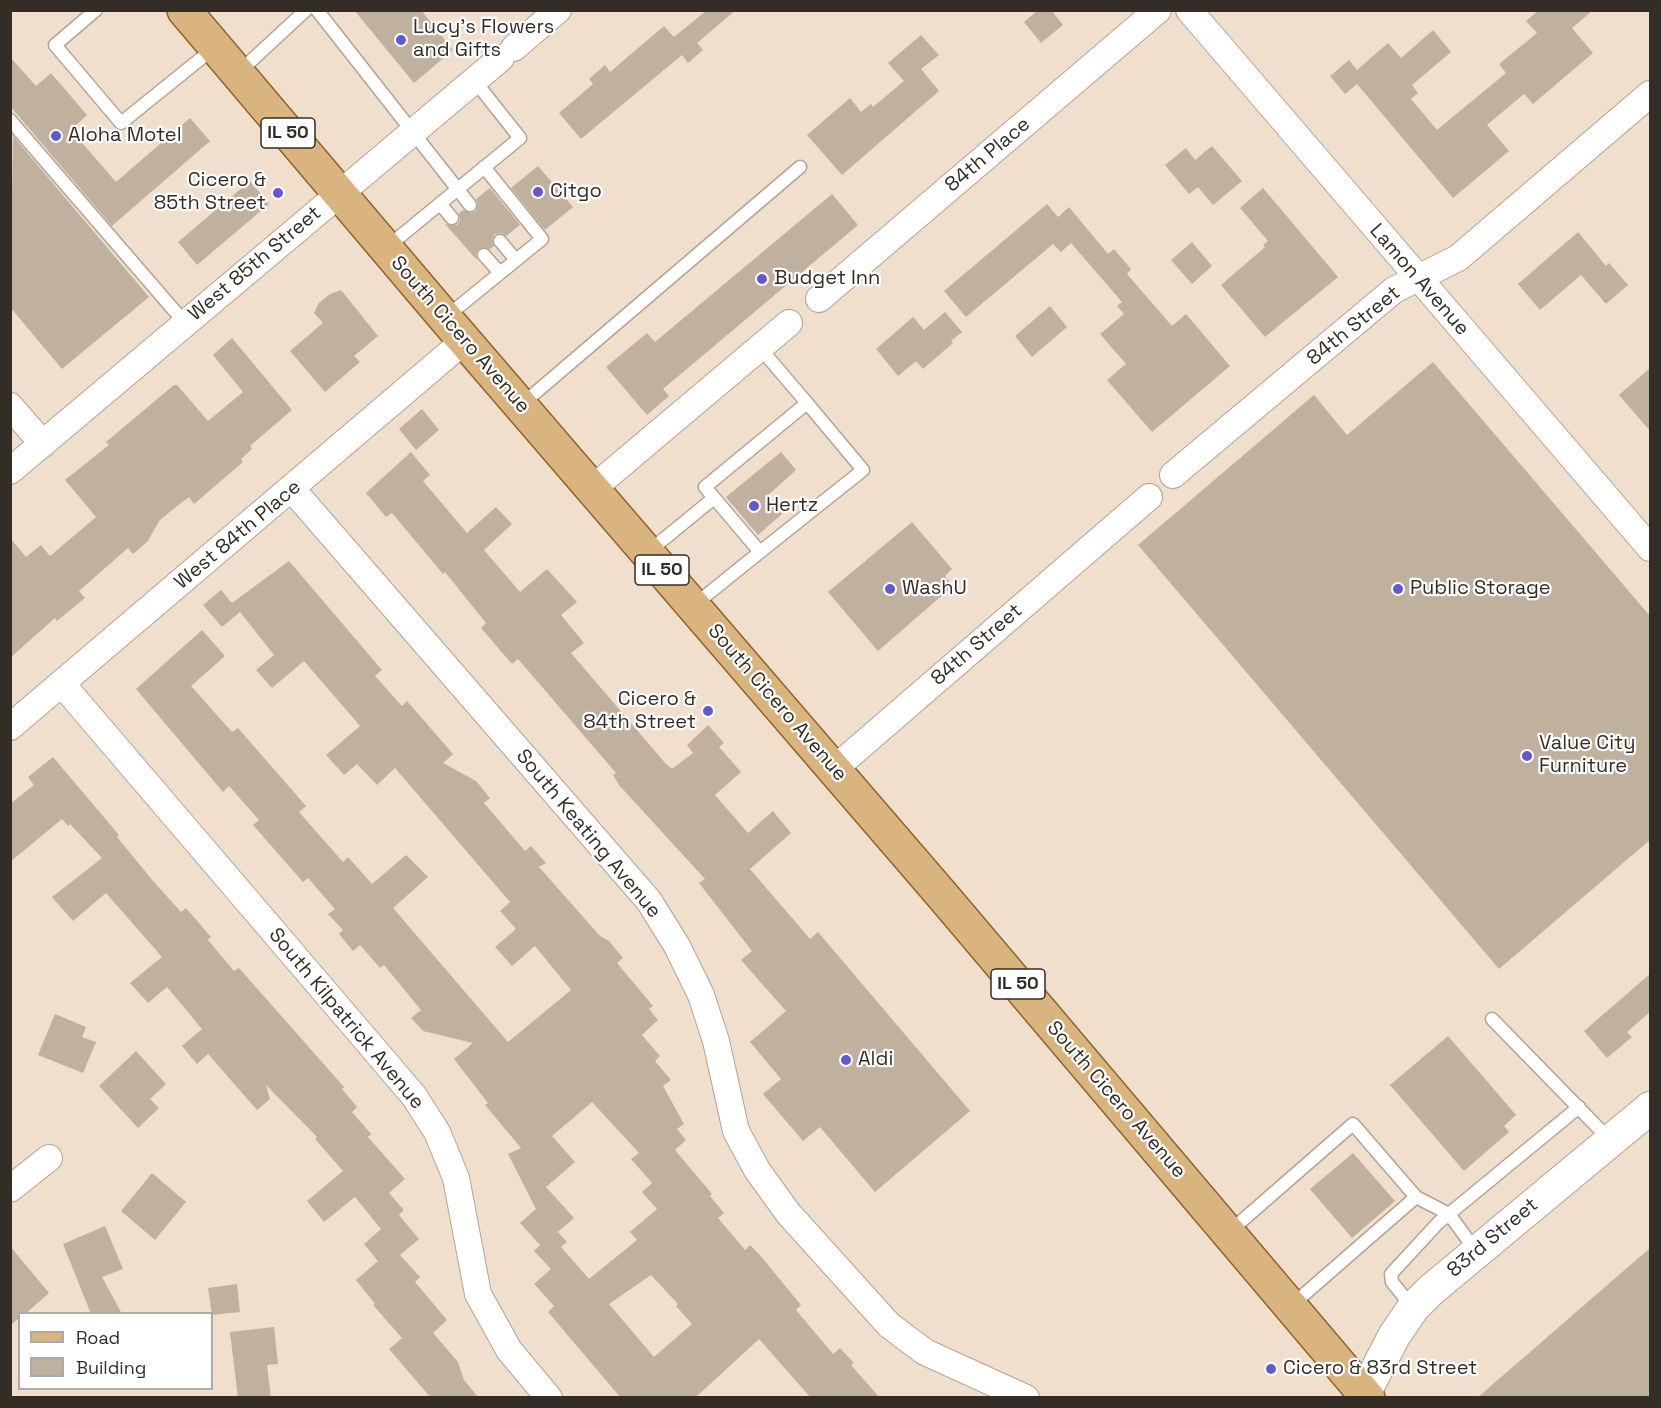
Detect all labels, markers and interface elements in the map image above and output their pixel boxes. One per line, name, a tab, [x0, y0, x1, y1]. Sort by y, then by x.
place label: Lucy's Flowers and Gifts	[413, 16, 554, 63]
marker: Lucy's Flowers and Gifts	[394, 33, 408, 47]
street label: 84th Place	[941, 113, 1035, 197]
road number: IL 50	[261, 118, 315, 148]
place label: Aloha Motel	[68, 124, 182, 148]
marker: Aloha Motel	[49, 129, 63, 143]
place label: Cicero & 85th Street	[154, 169, 266, 216]
place label: Citgo	[550, 180, 602, 204]
marker: Citgo	[531, 185, 545, 199]
marker: Cicero & 85th Street	[271, 186, 285, 200]
street label: West 85th Street	[184, 201, 326, 327]
street label: Lamon Avenue	[1364, 219, 1474, 341]
street label: South Cicero Avenue	[385, 252, 535, 418]
place label: Budget Inn	[774, 267, 880, 291]
marker: Budget Inn	[755, 272, 769, 286]
street label: 84th Street	[1303, 281, 1405, 371]
street label: West 84th Place	[170, 475, 306, 595]
place label: Hertz	[766, 494, 818, 518]
marker: Hertz	[747, 499, 761, 513]
road number: IL 50	[635, 555, 689, 585]
place label: WashU	[902, 577, 967, 601]
place label: Public Storage	[1410, 577, 1551, 601]
marker: WashU	[883, 582, 897, 596]
marker: Public Storage	[1391, 582, 1405, 596]
street label: 84th Street	[927, 599, 1027, 691]
street label: South Cicero Avenue	[702, 620, 852, 786]
place label: Cicero & 84th Street	[583, 688, 696, 735]
marker: Cicero & 84th Street	[701, 704, 715, 718]
place label: Value City Furniture	[1539, 732, 1635, 779]
street label: South Keating Avenue	[510, 745, 666, 923]
marker: Value City Furniture	[1520, 749, 1534, 763]
street label: South Kilpatrick Avenue	[263, 923, 429, 1115]
road number: IL 50	[991, 969, 1045, 999]
street label: South Cicero Avenue	[1041, 1017, 1191, 1183]
place label: Aldi	[858, 1048, 893, 1072]
marker: Aldi	[839, 1053, 853, 1067]
street label: 83rd Street	[1443, 1193, 1543, 1283]
legend	[18, 1312, 213, 1390]
text: Road	[76, 1326, 120, 1349]
text: Building	[76, 1356, 146, 1379]
place label: Cicero & 83rd Street	[1283, 1357, 1477, 1381]
marker: Cicero & 83rd Street	[1264, 1362, 1278, 1376]

